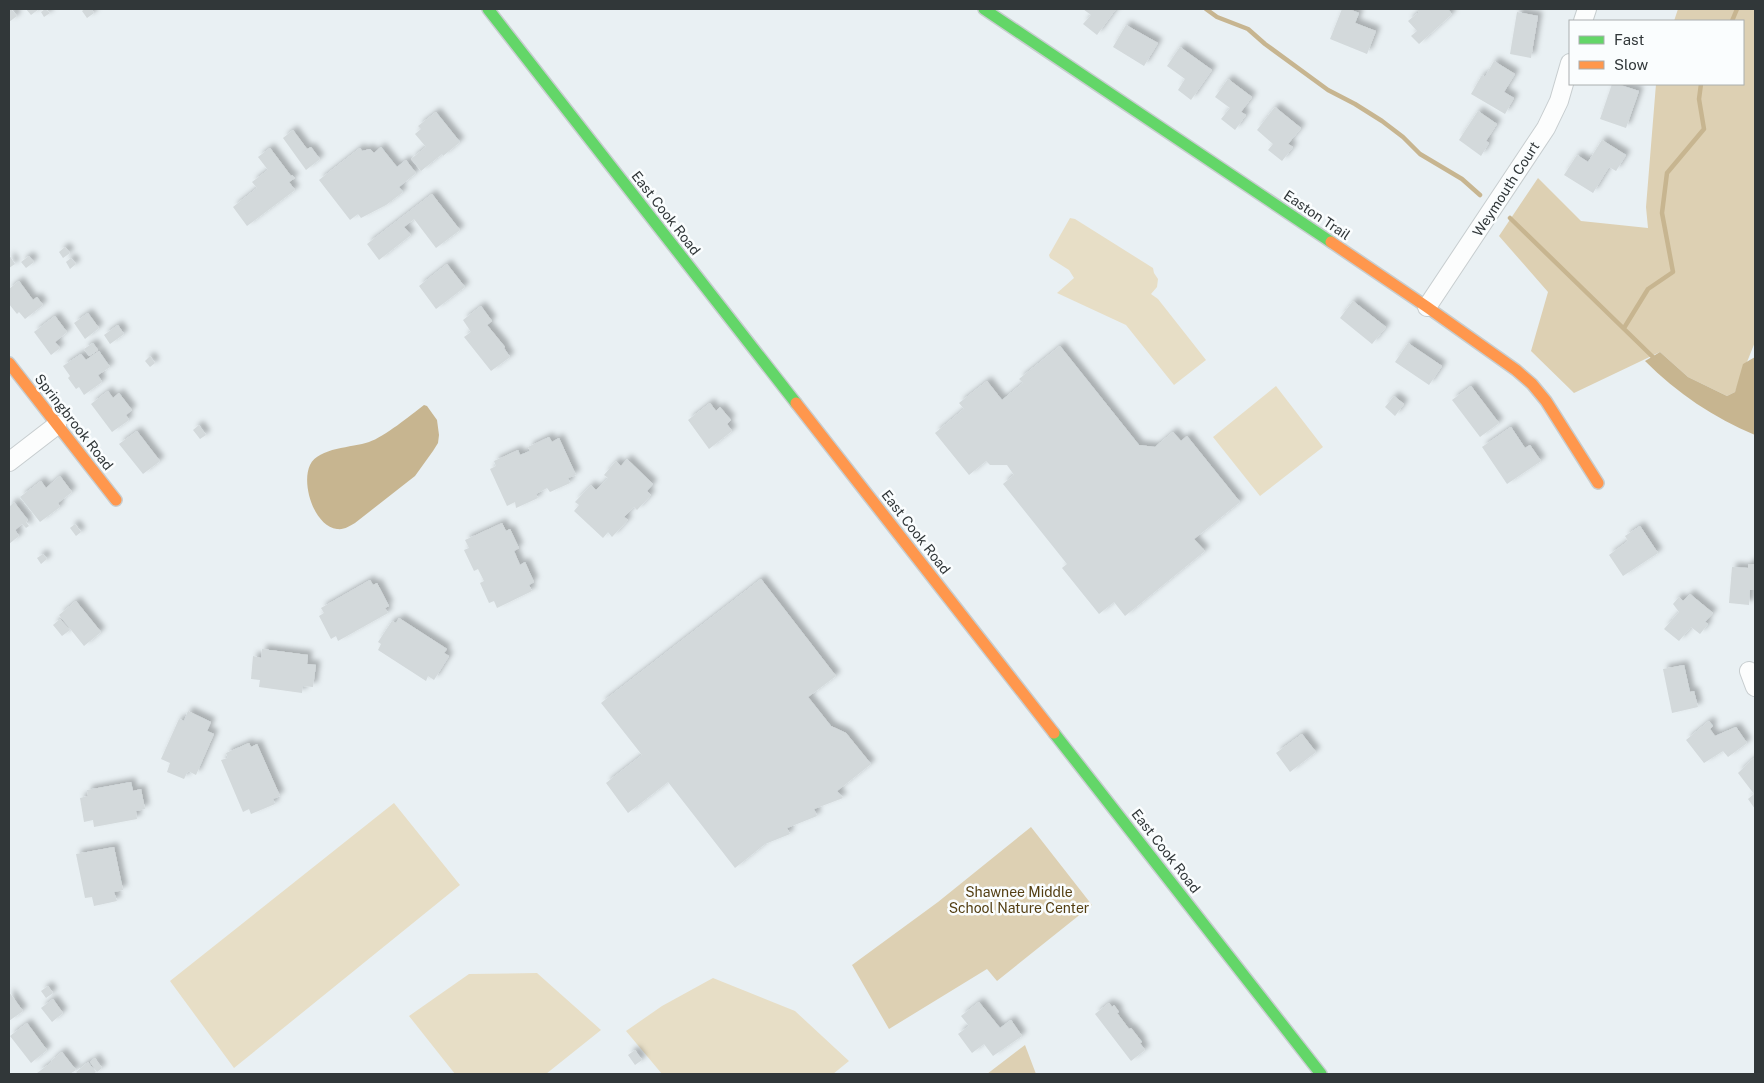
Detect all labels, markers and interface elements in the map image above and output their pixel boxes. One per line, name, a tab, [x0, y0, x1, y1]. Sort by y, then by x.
legend	[1569, 20, 1744, 85]
text: Fast	[1614, 31, 1644, 48]
text: Slow	[1614, 56, 1649, 73]
street label: Weymouth Court	[1469, 139, 1543, 239]
street label: East Cook Road	[628, 168, 704, 258]
street label: Easton Trail	[1281, 187, 1353, 243]
street label: Springbrook Road	[32, 371, 116, 473]
street label: East Cook Road	[878, 487, 954, 577]
street label: East Cook Road	[1128, 806, 1204, 896]
park label: Shawnee Middle School Nature Center	[949, 884, 1089, 916]

